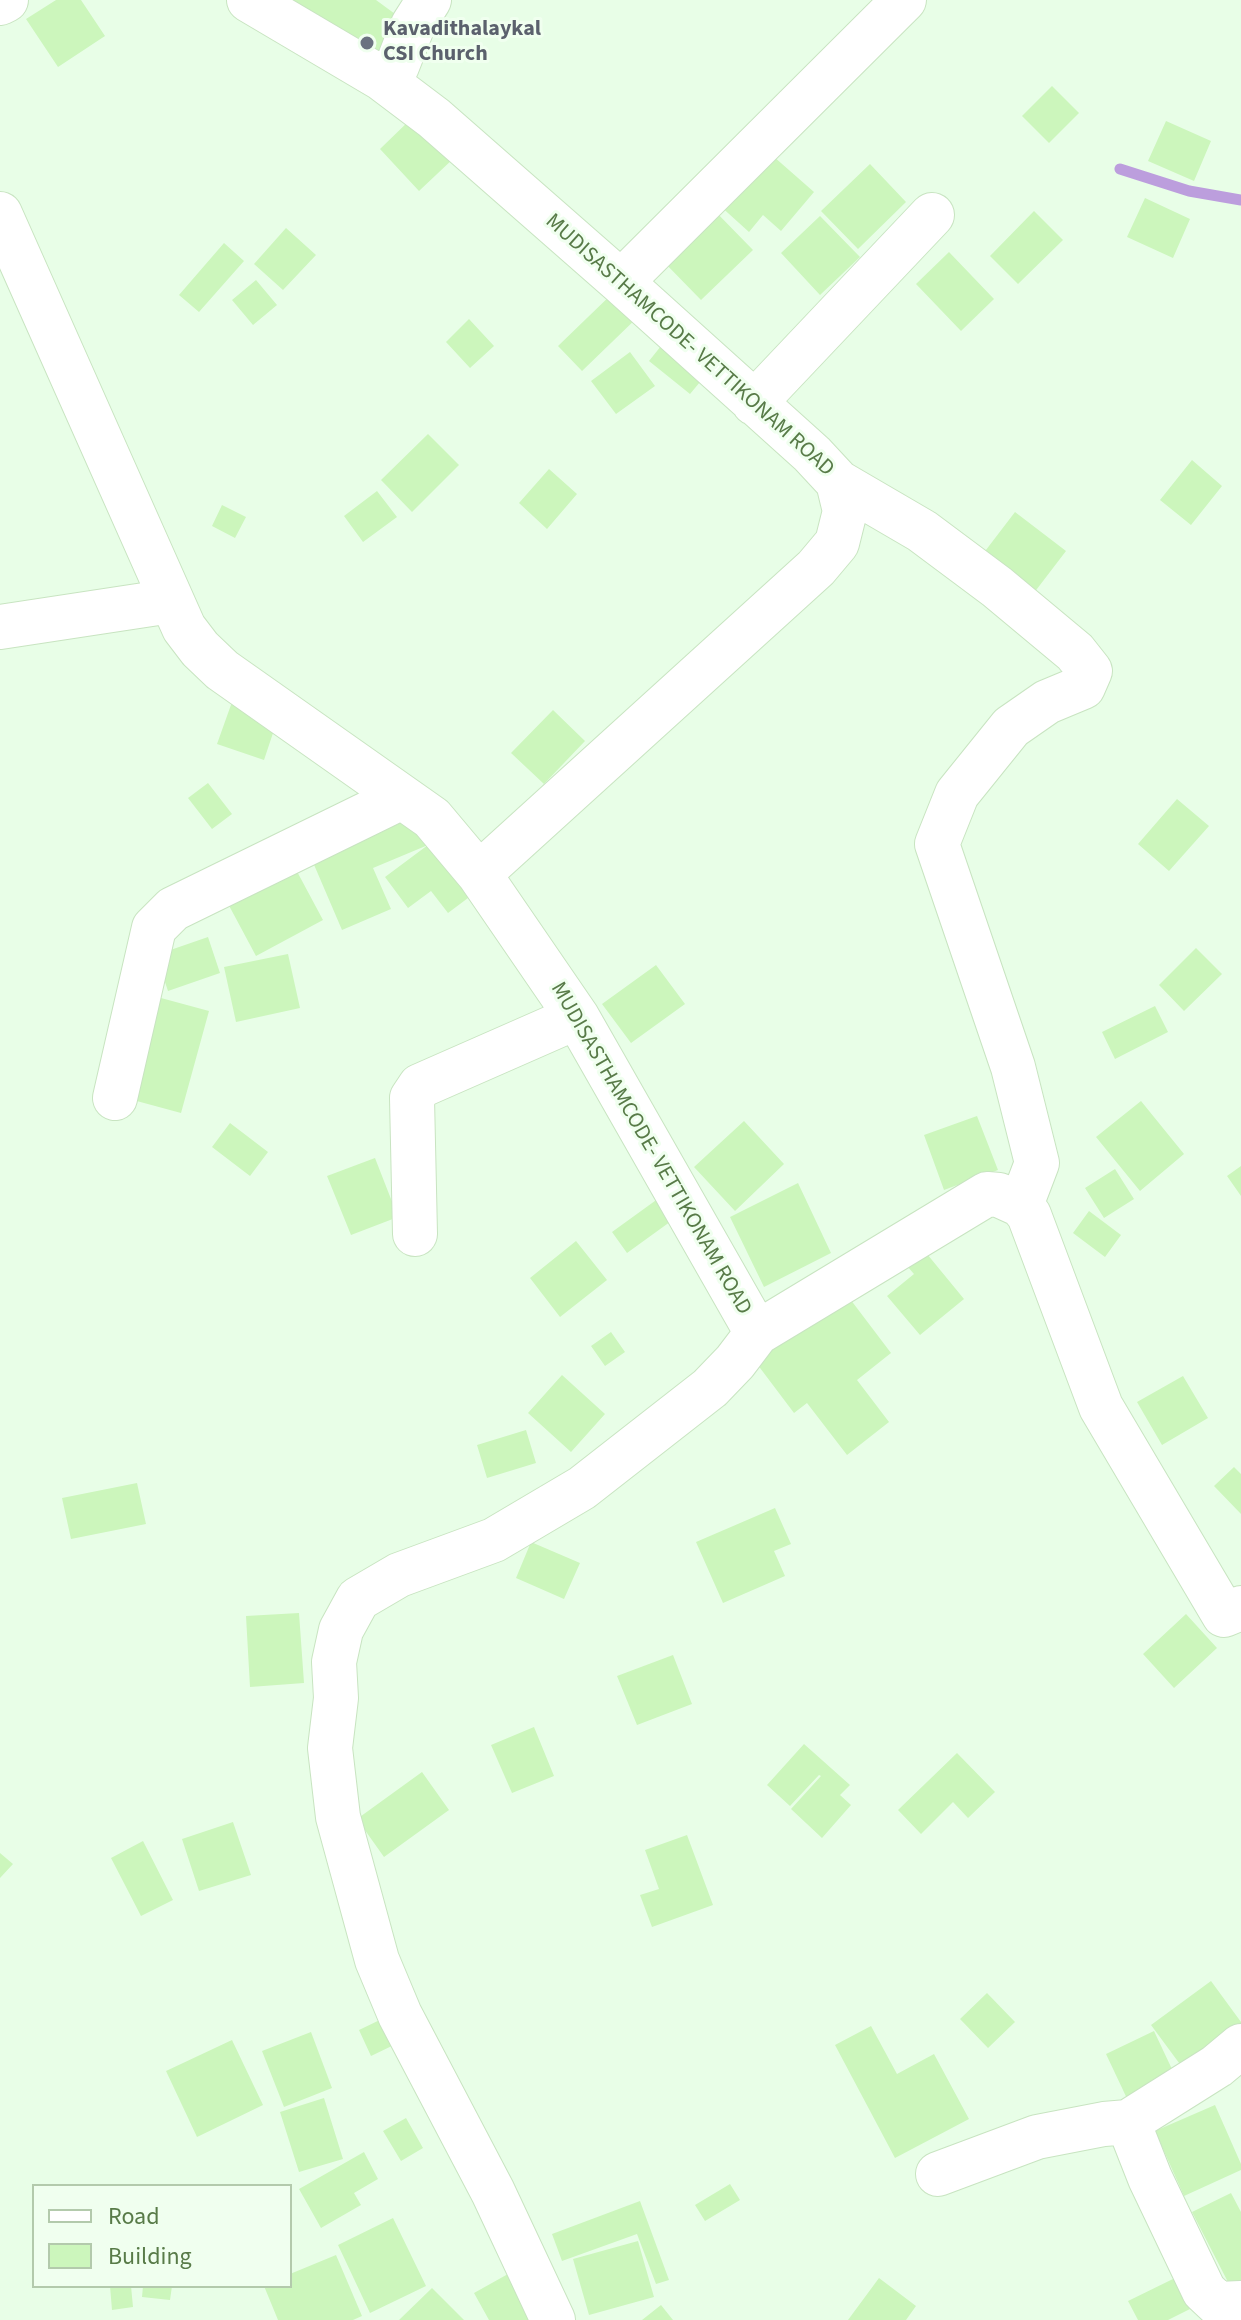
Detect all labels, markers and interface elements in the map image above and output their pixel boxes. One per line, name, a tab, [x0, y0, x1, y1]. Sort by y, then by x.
place label: Kavadithalaykal CSI Church	[383, 17, 541, 68]
marker: Kavadithalaykal CSI Church	[358, 34, 376, 52]
street label: MUDISASTHAMCODE- VETTIKONAM ROAD	[539, 209, 839, 483]
street label: MUDISASTHAMCODE- VETTIKONAM ROAD	[544, 978, 756, 1320]
legend	[32, 2184, 292, 2288]
text: Road	[108, 2199, 160, 2234]
text: Building	[108, 2239, 192, 2274]

